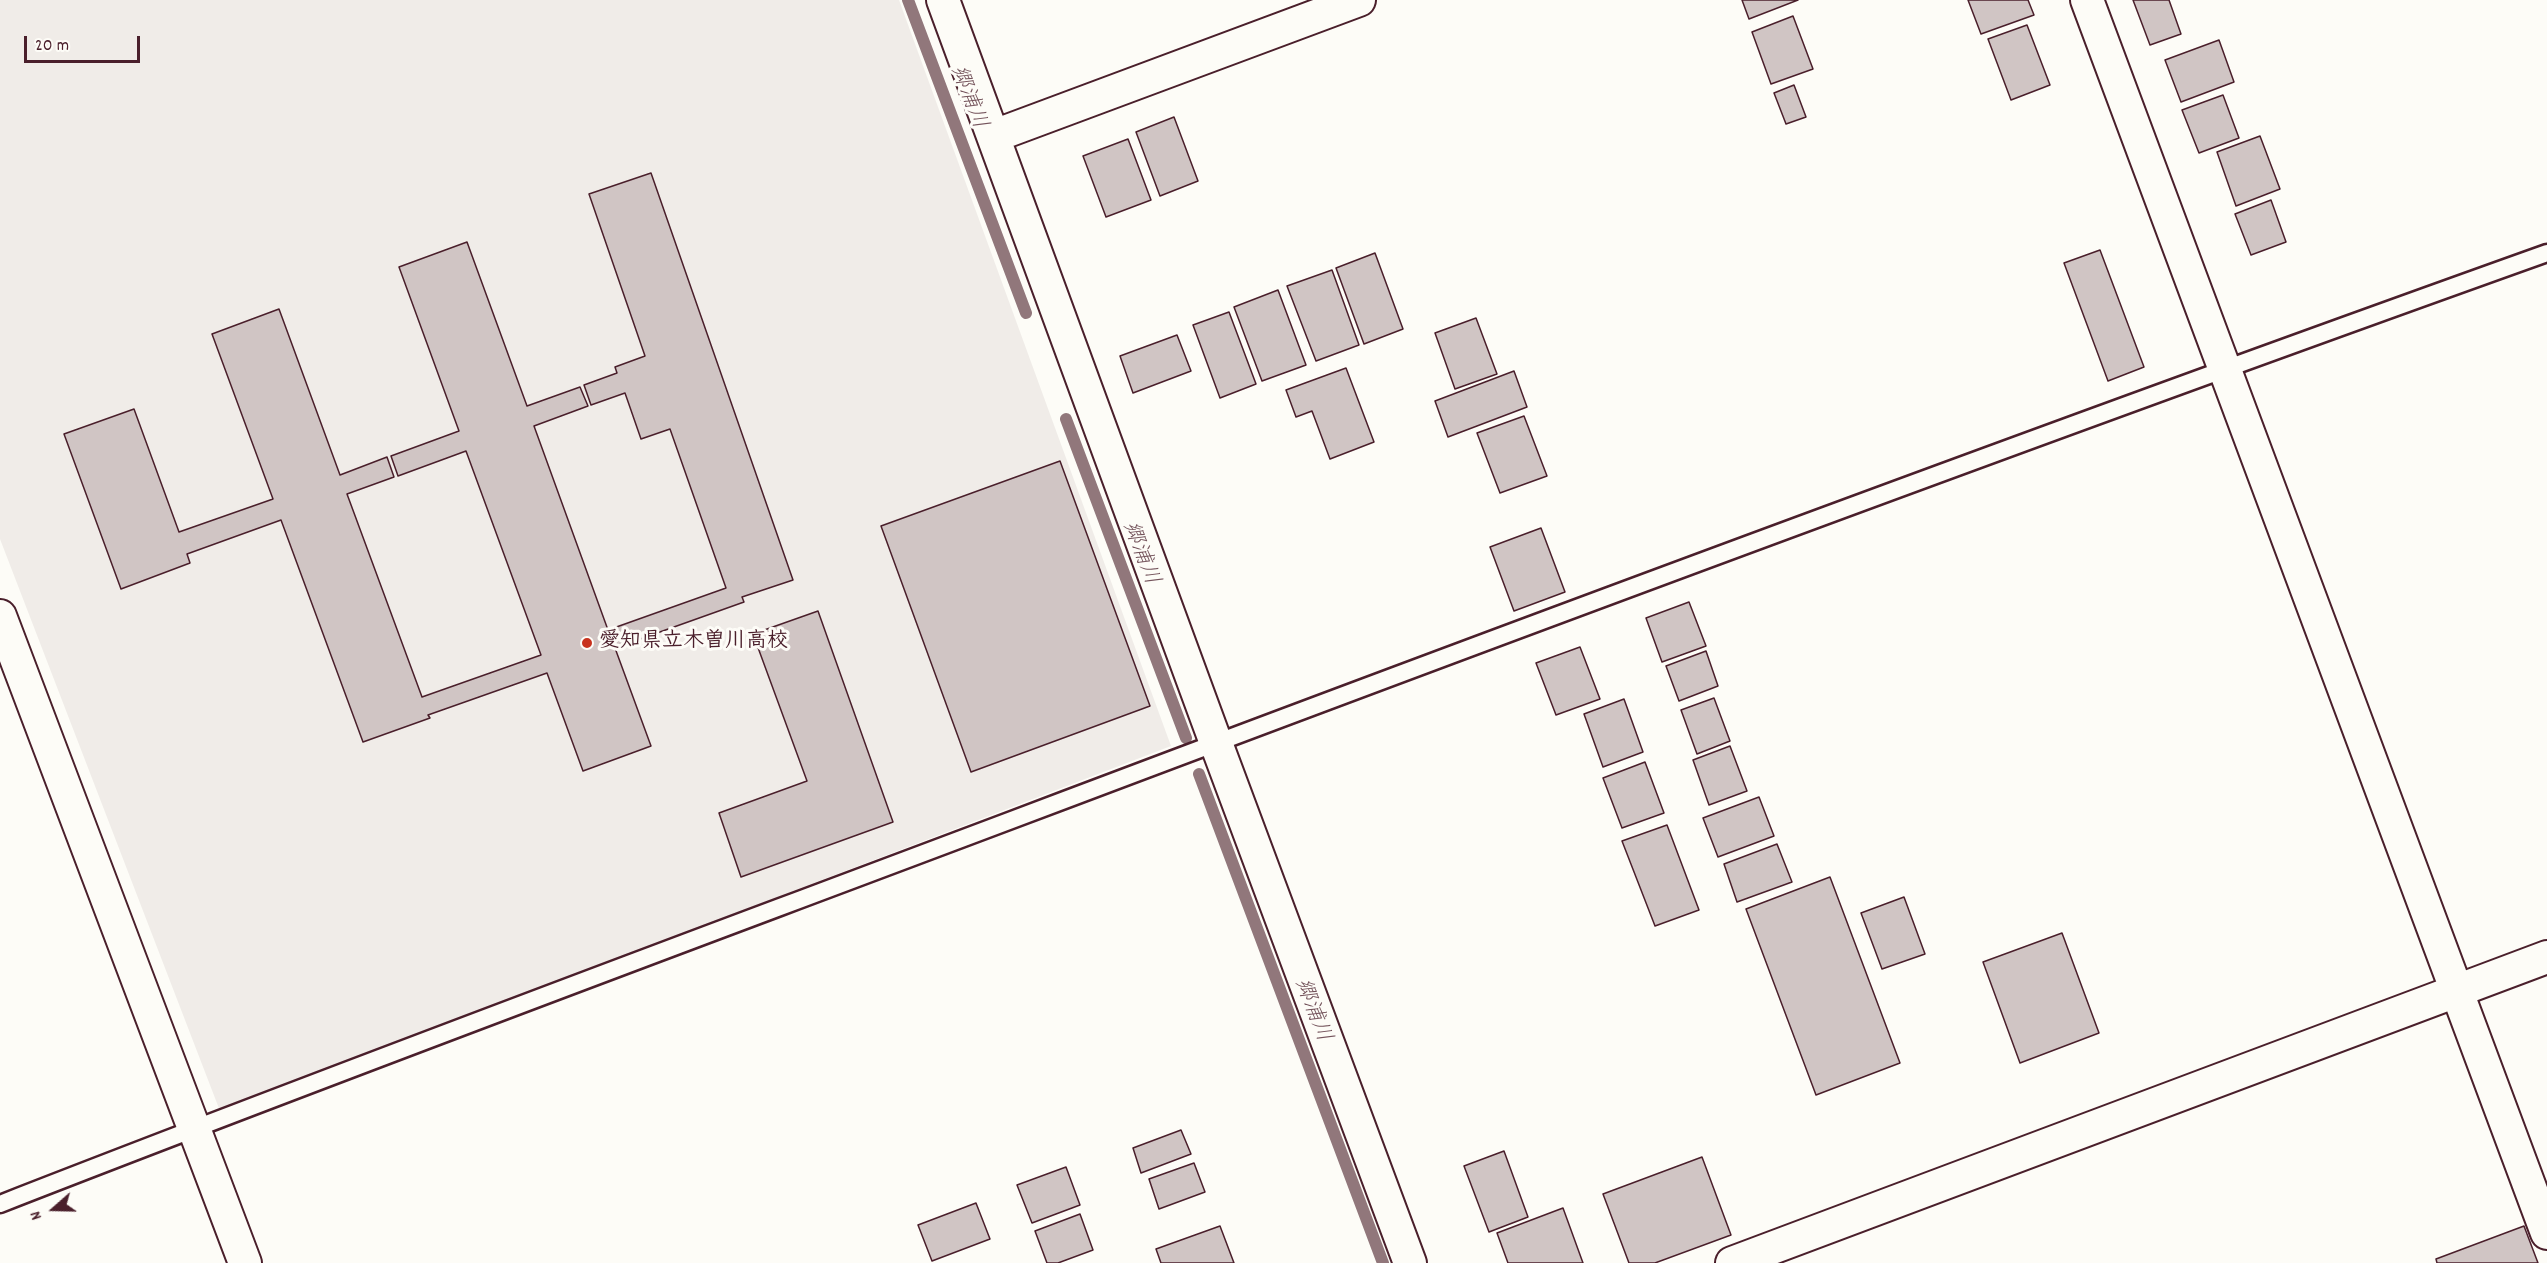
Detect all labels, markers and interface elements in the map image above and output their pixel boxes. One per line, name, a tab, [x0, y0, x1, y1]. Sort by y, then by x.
scale bar	[27, 24, 142, 62]
text: 20 m	[35, 34, 69, 59]
water label: 郷浦川	[943, 62, 991, 134]
water label: 郷浦川	[1115, 518, 1163, 590]
place label: 愛知県立木曽川高校	[599, 630, 788, 656]
marker: 愛知県立木曽川高校	[580, 636, 594, 650]
water label: 郷浦川	[1287, 975, 1335, 1047]
north arrow	[24, 1179, 84, 1239]
text: N	[24, 1208, 49, 1223]

